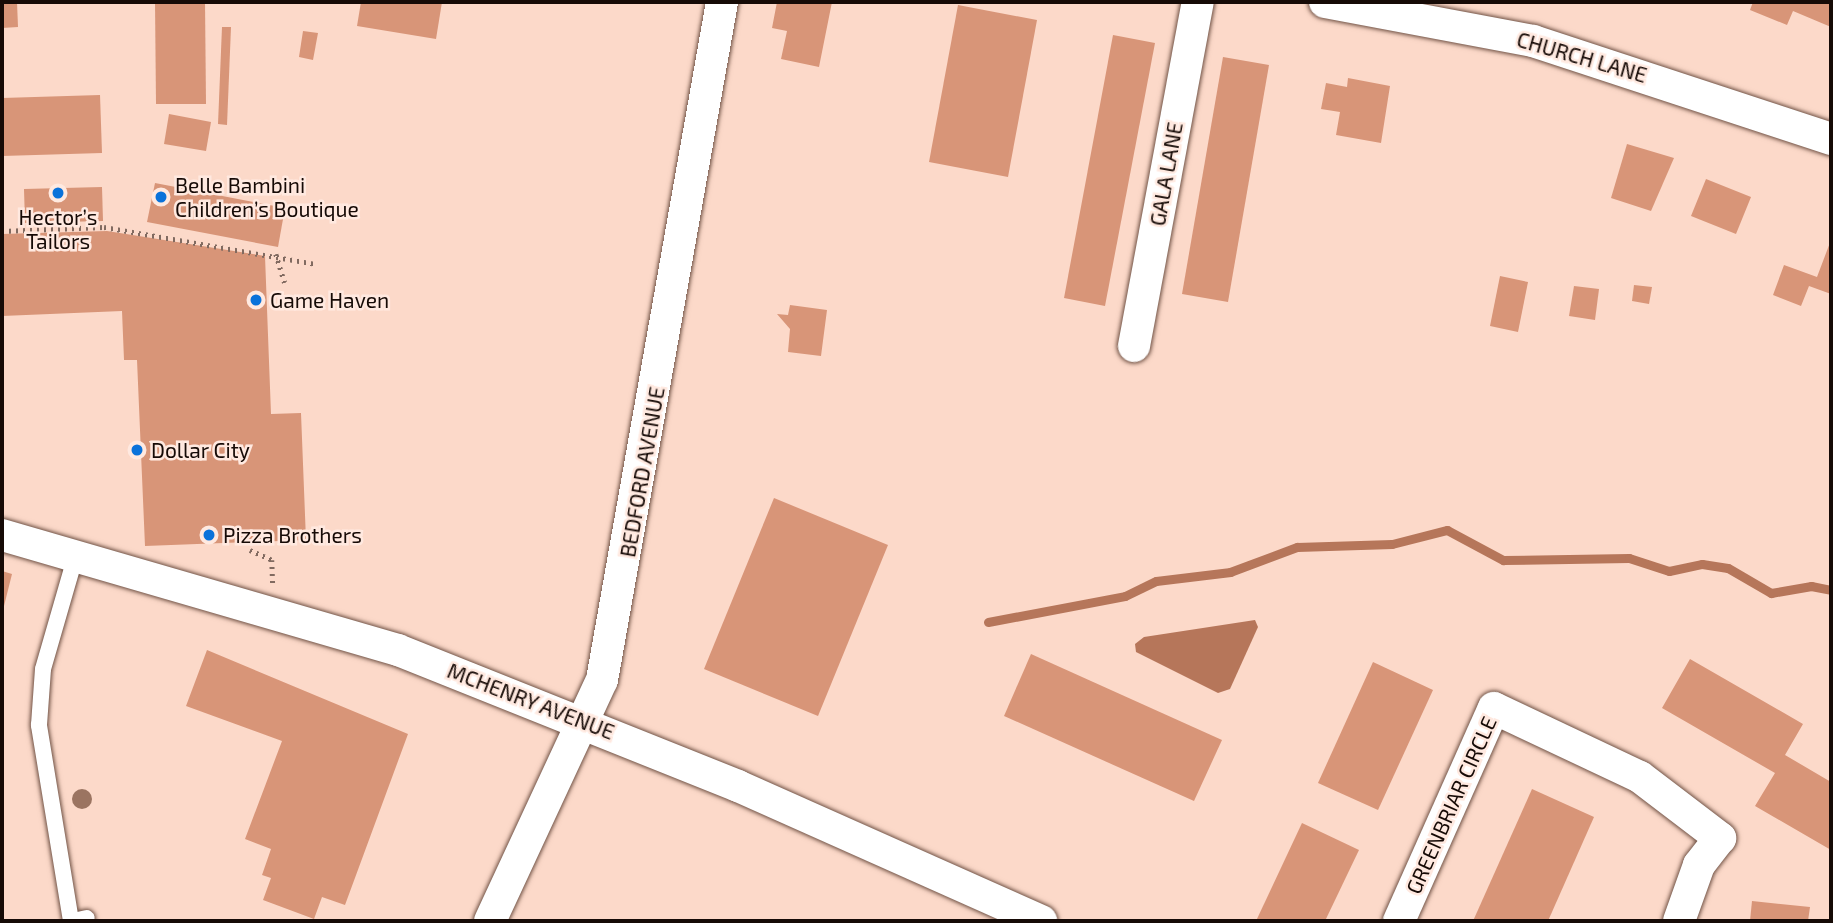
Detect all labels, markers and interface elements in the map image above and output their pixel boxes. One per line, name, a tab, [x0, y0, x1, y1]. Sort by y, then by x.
street label: CHURCH LANE	[1514, 26, 1650, 88]
street label: GALA LANE	[1144, 120, 1188, 228]
place label: Belle Bambini Children’s Boutique	[175, 172, 359, 222]
marker: Hector’s Tailors	[50, 185, 66, 201]
marker: Belle Bambini Children’s Boutique	[153, 189, 169, 205]
place label: Hector’s Tailors	[19, 204, 97, 254]
place label: Game Haven	[270, 287, 389, 313]
marker: Game Haven	[248, 292, 264, 308]
street label: BEDFORD AVENUE	[615, 385, 669, 559]
place label: Dollar City	[151, 437, 250, 463]
marker: Dollar City	[129, 442, 145, 458]
place label: Pizza Brothers	[223, 522, 362, 548]
marker: Pizza Brothers	[201, 527, 217, 543]
street label: MCHENRY AVENUE	[443, 657, 619, 745]
street label: GREENBRIAR CIRCLE	[1401, 712, 1501, 898]

